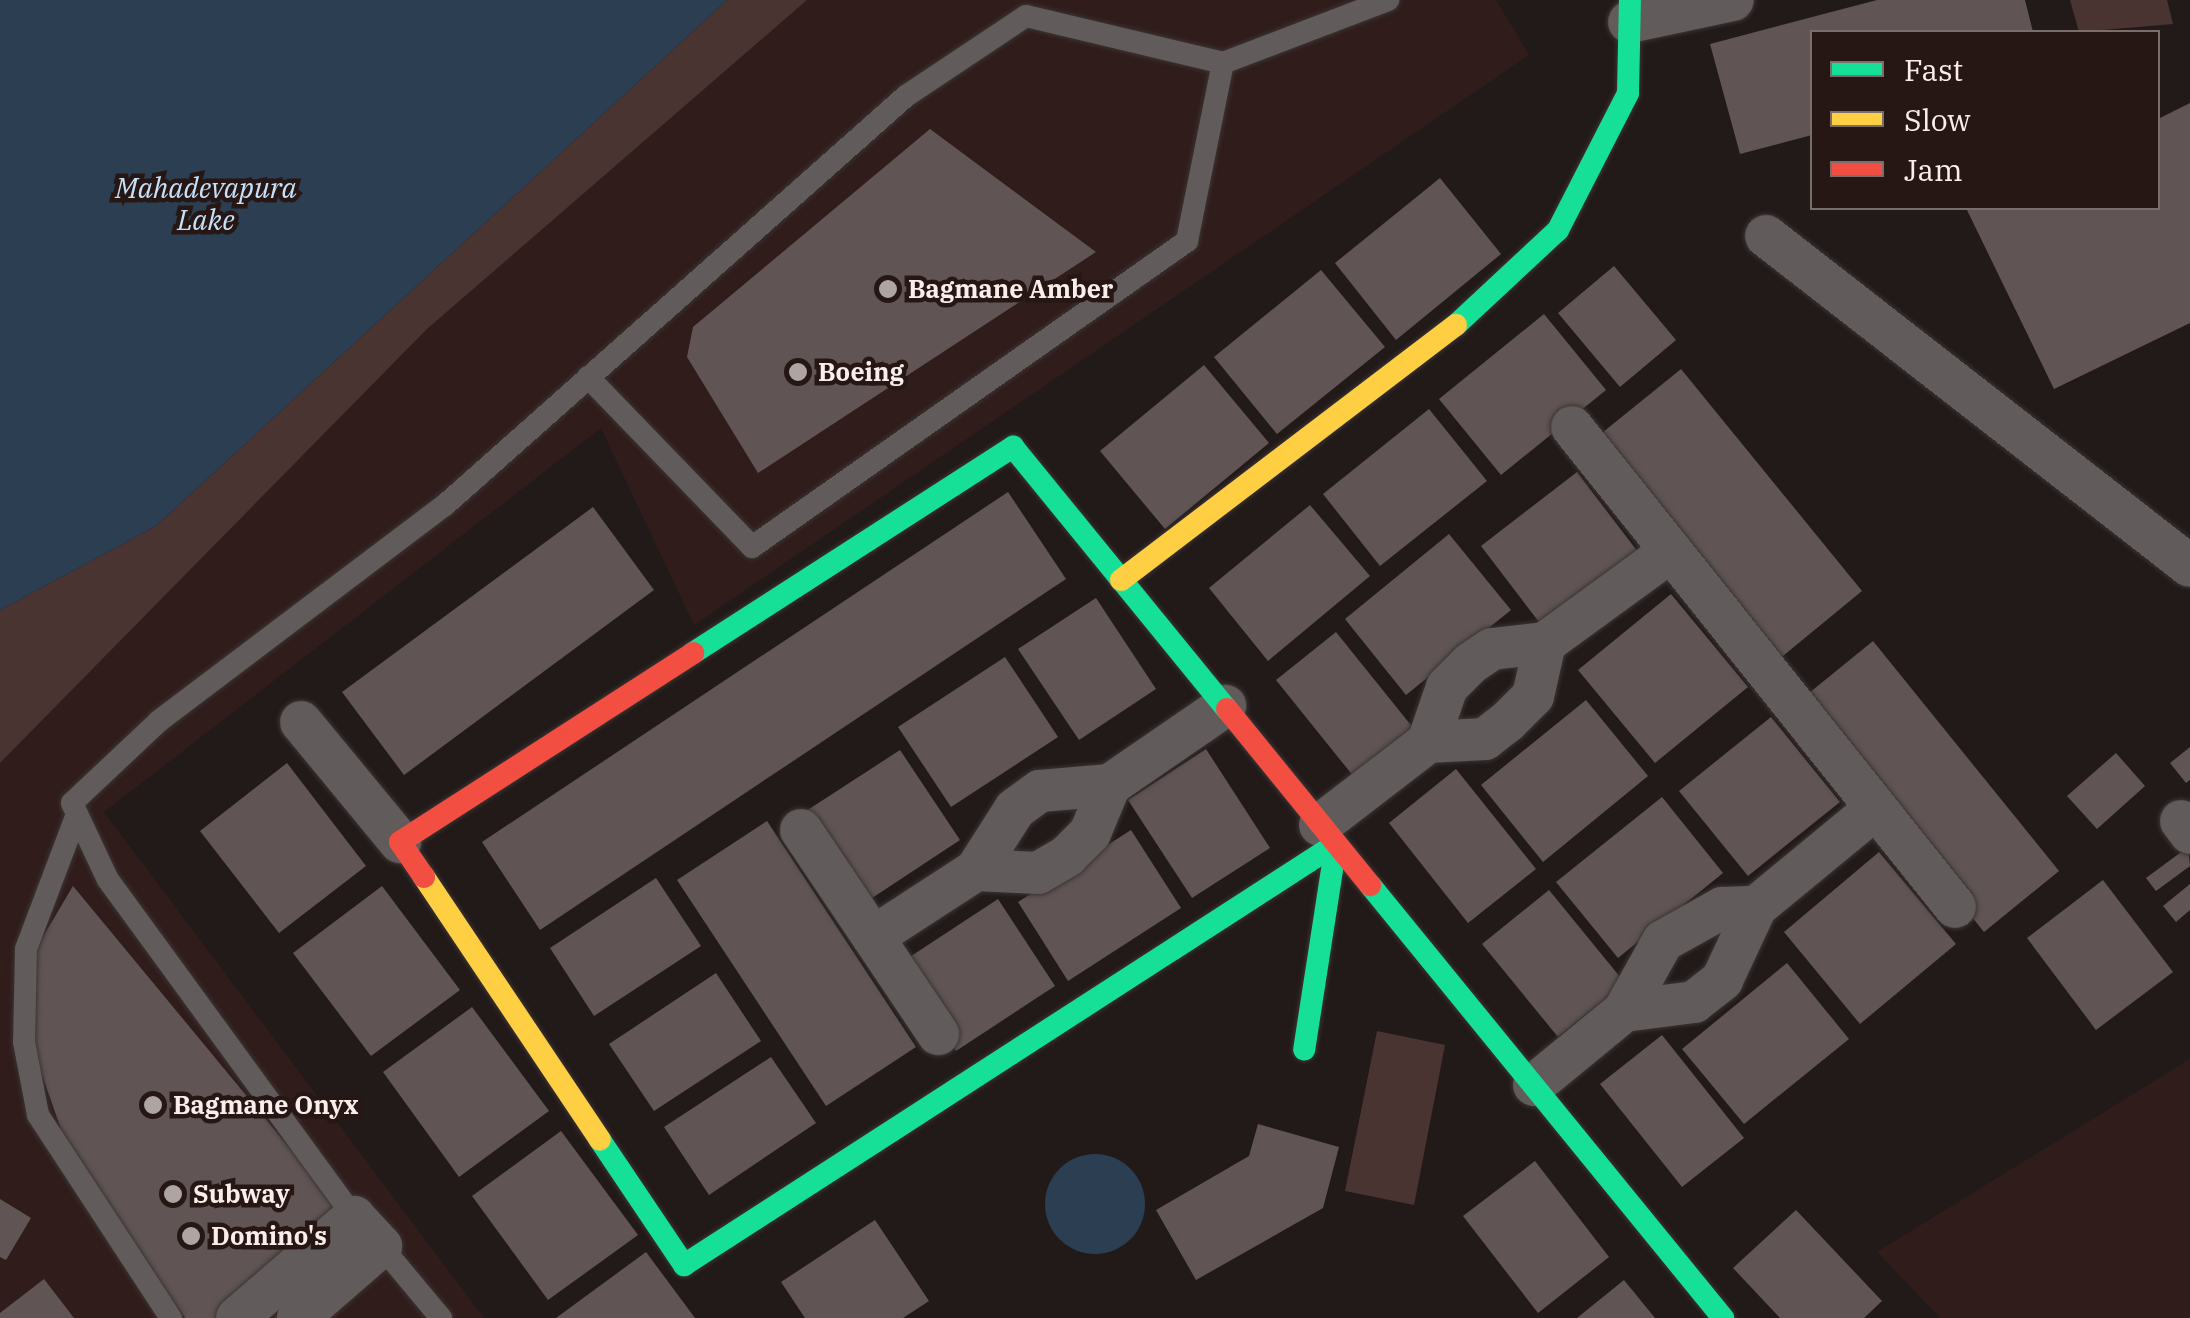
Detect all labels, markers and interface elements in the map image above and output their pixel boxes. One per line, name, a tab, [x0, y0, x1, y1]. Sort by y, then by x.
legend	[1810, 30, 2160, 210]
text: Fast	[1904, 50, 1963, 89]
text: Slow	[1904, 100, 1971, 139]
text: Jam	[1904, 150, 1963, 189]
water label: Mahadevapura Lake	[115, 171, 297, 237]
place label: Bagmane Amber	[908, 274, 1113, 304]
marker: Bagmane Amber	[877, 278, 899, 300]
place label: Boeing	[818, 357, 904, 387]
marker: Boeing	[787, 361, 809, 383]
place label: Bagmane Onyx	[173, 1090, 358, 1120]
marker: Bagmane Onyx	[142, 1094, 164, 1116]
place label: Subway	[193, 1179, 290, 1209]
marker: Subway	[162, 1183, 184, 1205]
place label: Domino's	[211, 1221, 327, 1251]
marker: Domino's	[180, 1225, 202, 1247]

